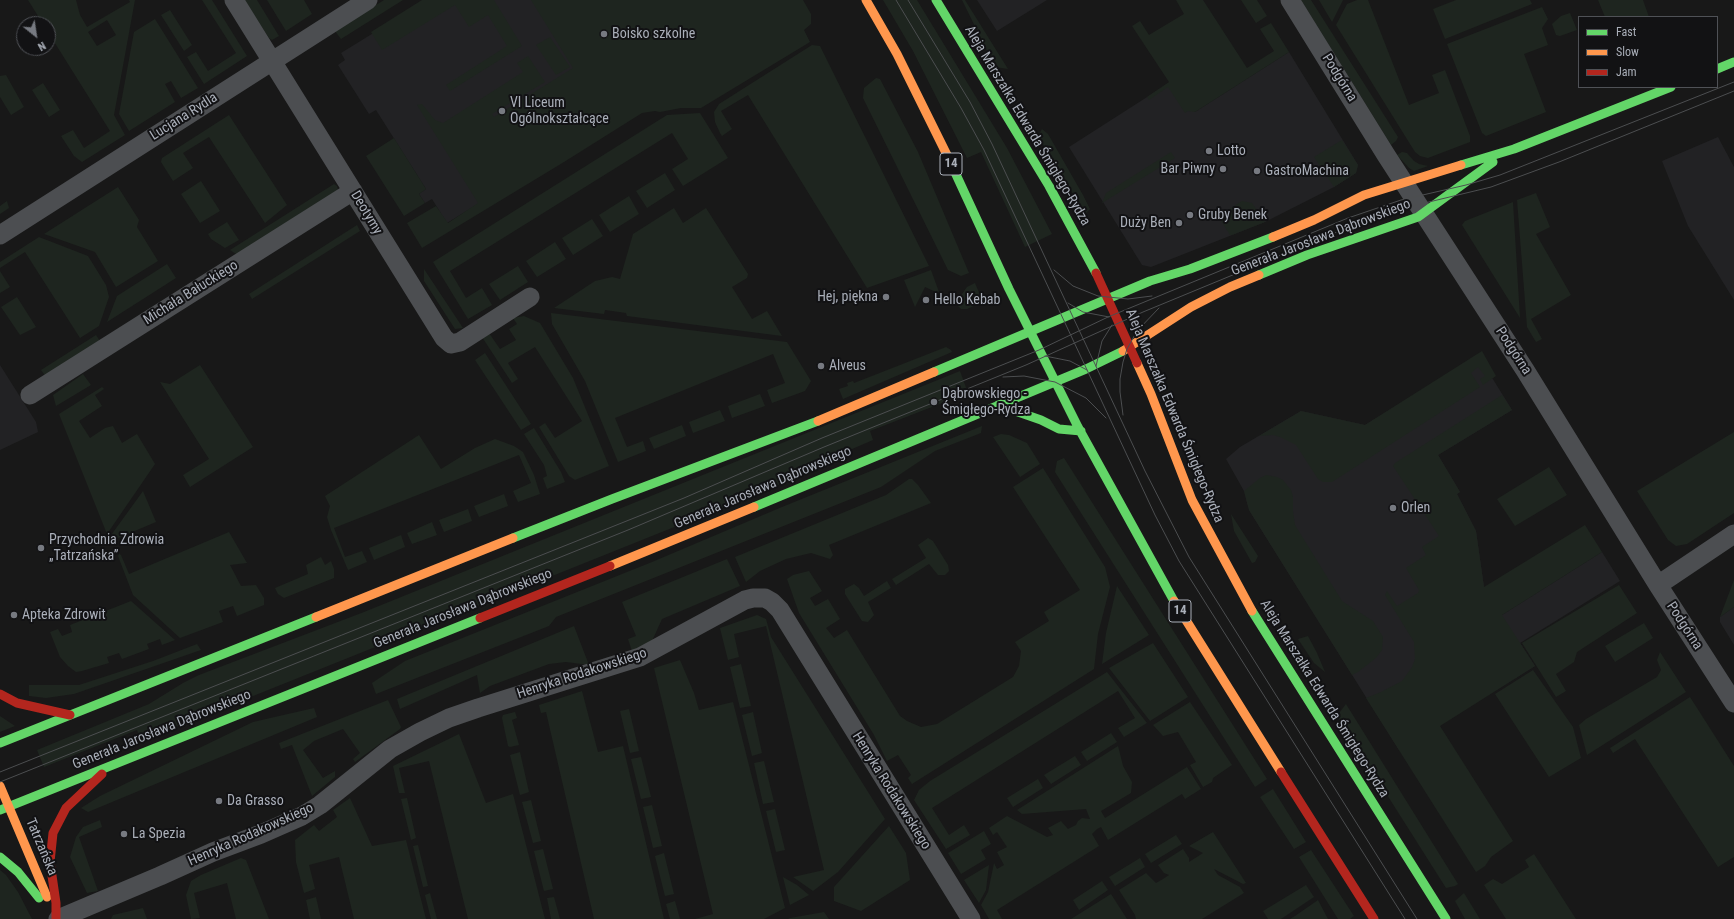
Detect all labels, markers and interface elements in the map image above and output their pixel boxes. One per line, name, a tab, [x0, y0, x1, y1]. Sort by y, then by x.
north arrow	[16, 16, 56, 56]
legend	[1578, 16, 1718, 88]
street label: Aleja Marszałka Edwarda Śmigłego-Rydza	[960, 23, 1094, 229]
text: Fast	[1616, 25, 1636, 39]
place label: Boisko szkolne	[612, 26, 695, 42]
marker: Boisko szkolne	[599, 29, 609, 39]
text: N	[36, 39, 48, 53]
text: Slow	[1616, 45, 1639, 59]
street label: Podgórna	[1318, 51, 1360, 105]
text: Jam	[1616, 65, 1637, 79]
street label: Lucjana Rydla	[147, 90, 221, 144]
place label: VI Liceum Ogólnokształcące	[510, 95, 609, 128]
marker: VI Liceum Ogólnokształcące	[497, 106, 507, 116]
place label: Lotto	[1217, 143, 1246, 159]
marker: Lotto	[1204, 146, 1214, 156]
road number: 14	[940, 153, 962, 175]
place label: Bar Piwny	[1160, 161, 1215, 177]
place label: GastroMachina	[1265, 163, 1349, 179]
marker: Bar Piwny	[1218, 164, 1228, 174]
marker: GastroMachina	[1252, 166, 1262, 176]
street label: Deotymy	[346, 188, 386, 238]
street label: Generała Jarosława Dąbrowskiego	[1229, 196, 1413, 280]
place label: Gruby Benek	[1198, 207, 1267, 223]
marker: Gruby Benek	[1185, 210, 1195, 220]
place label: Duży Ben	[1120, 215, 1171, 231]
marker: Duży Ben	[1174, 218, 1184, 228]
street label: Michała Bałuckiego	[141, 257, 241, 329]
place label: Hej, piękna	[817, 289, 878, 305]
marker: Hej, piękna	[881, 292, 891, 302]
place label: Hello Kebab	[934, 292, 1000, 308]
marker: Hello Kebab	[921, 295, 931, 305]
street label: Aleja Marszałka Edwarda Śmigłego-Rydza	[1121, 307, 1227, 525]
street label: Podgórna	[1491, 324, 1535, 378]
place label: Alveus	[829, 358, 866, 374]
marker: Alveus	[816, 361, 826, 371]
place label: Dąbrowskiego - Śmigłego-Rydza	[942, 386, 1030, 418]
marker: Dąbrowskiego - Śmigłego-Rydza	[929, 397, 939, 407]
street label: Generała Jarosława Dąbrowskiego	[672, 443, 854, 533]
place label: Orlen	[1401, 500, 1430, 516]
marker: Orlen	[1388, 503, 1398, 513]
place label: Przychodnia Zdrowia „Tatrzańska”	[49, 532, 164, 564]
marker: Przychodnia Zdrowia „Tatrzańska”	[36, 543, 46, 553]
street label: Generała Jarosława Dąbrowskiego	[371, 565, 555, 653]
street label: Aleja Marszałka Edwarda Śmigłego-Rydza	[1256, 597, 1392, 801]
street label: Podgórna	[1662, 599, 1706, 653]
road number: 14	[1169, 600, 1191, 622]
place label: Apteka Zdrowit	[22, 607, 106, 623]
marker: Apteka Zdrowit	[9, 610, 19, 620]
street label: Henryka Rodakowskiego	[515, 645, 649, 703]
street label: Generała Jarosława Dąbrowskiego	[70, 686, 254, 774]
street label: Henryka Rodakowskiego	[848, 729, 934, 853]
place label: Da Grasso	[227, 793, 284, 809]
marker: Da Grasso	[214, 796, 224, 806]
street label: Henryka Rodakowskiego	[186, 800, 316, 870]
street label: Tatrzańska	[21, 816, 61, 878]
place label: La Spezia	[132, 826, 185, 842]
marker: La Spezia	[119, 829, 129, 839]

